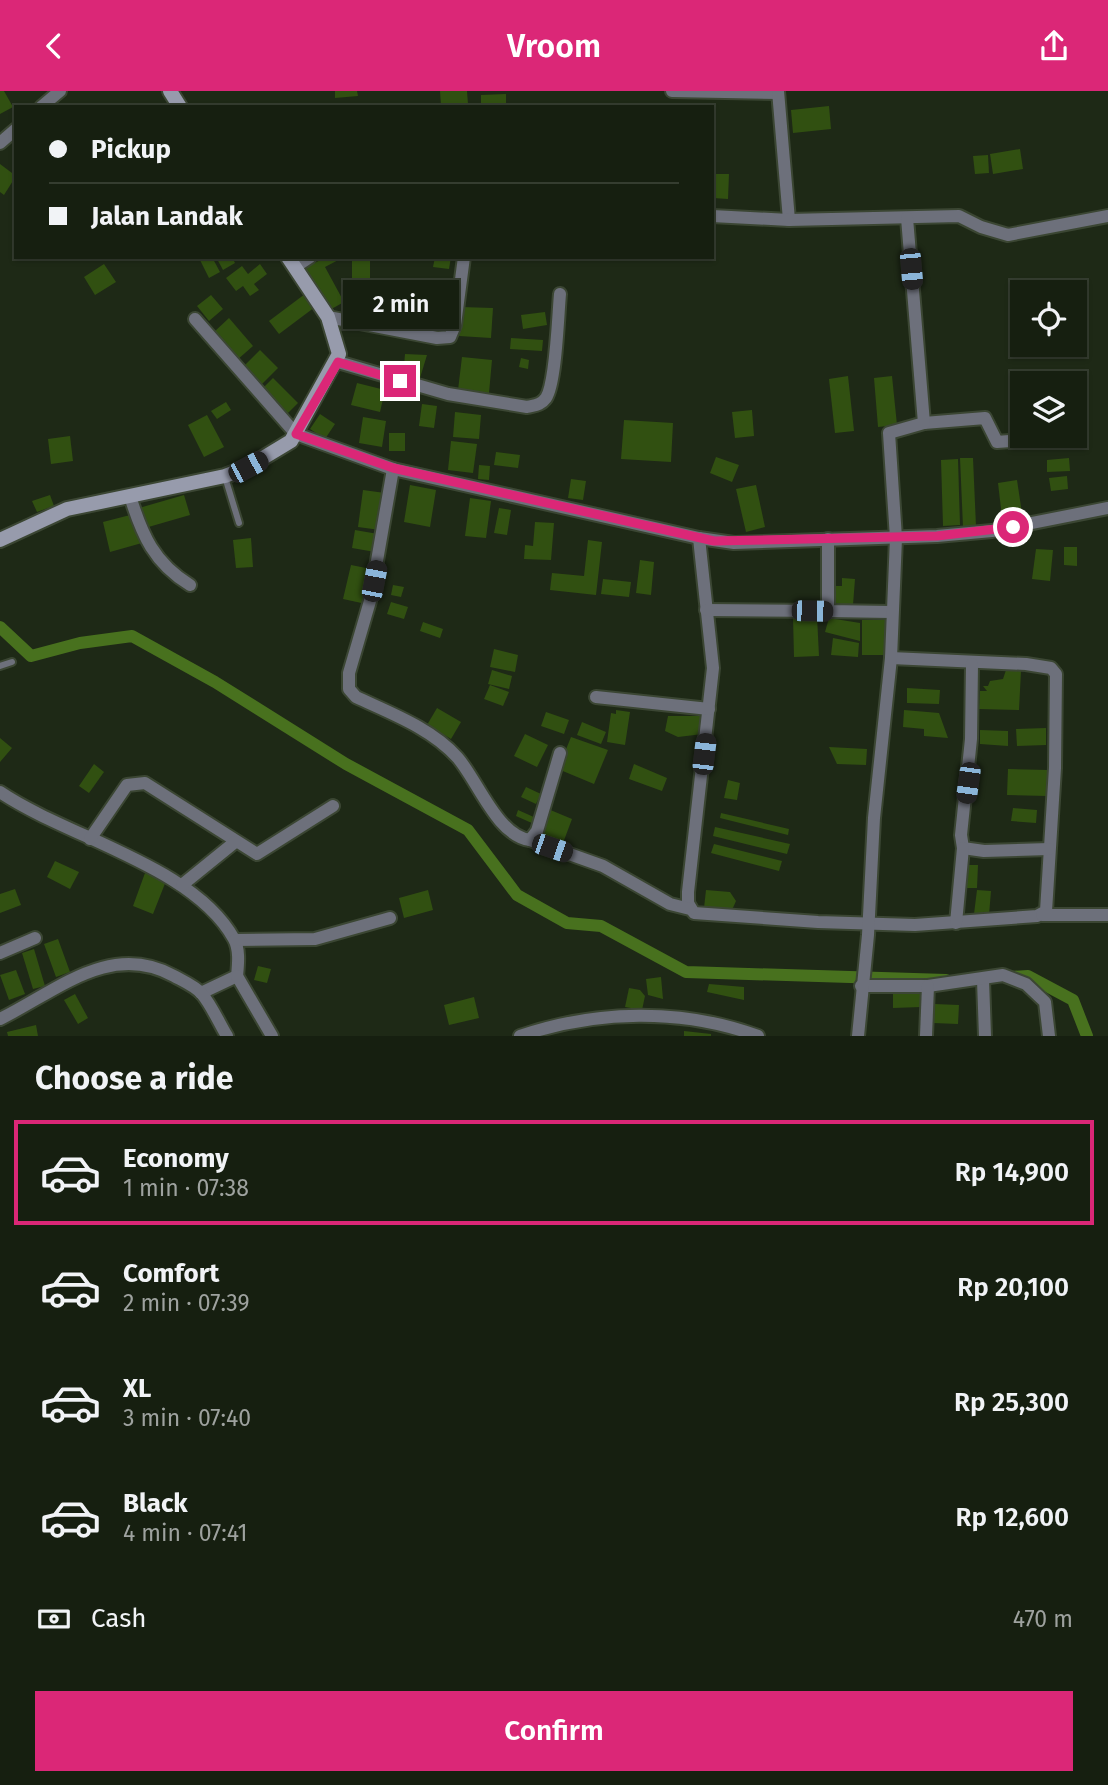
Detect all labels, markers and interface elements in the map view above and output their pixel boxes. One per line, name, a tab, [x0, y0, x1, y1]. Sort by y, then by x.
icon: back	[35, 27, 73, 65]
text: Vroom	[507, 27, 601, 65]
icon: share	[1035, 27, 1073, 65]
text: Pickup	[91, 134, 171, 165]
text: Jalan Landak	[91, 201, 243, 232]
car	[899, 247, 924, 291]
callout: 2 min	[342, 279, 458, 329]
map controls	[1010, 280, 1087, 448]
button: locate	[1010, 280, 1087, 357]
text: 2 min	[373, 290, 429, 318]
route end	[384, 365, 416, 397]
button: layers	[1010, 371, 1087, 448]
car	[225, 448, 272, 486]
route start	[997, 511, 1029, 543]
car	[360, 558, 389, 604]
car	[791, 600, 834, 622]
car	[692, 732, 717, 776]
car	[955, 761, 982, 805]
car	[529, 831, 576, 865]
text: Choose a ride	[35, 1059, 233, 1097]
icon: car	[39, 1141, 102, 1204]
text: Economy	[123, 1143, 229, 1174]
text: Rp 14,900	[955, 1157, 1069, 1188]
text: 1 min · 07:38	[123, 1174, 249, 1202]
icon: car	[39, 1256, 102, 1319]
text: Comfort	[123, 1258, 219, 1289]
text: Rp 20,100	[957, 1272, 1069, 1303]
text: 2 min · 07:39	[123, 1289, 249, 1317]
icon: car	[39, 1371, 102, 1434]
text: XL	[123, 1373, 151, 1404]
text: Rp 25,300	[954, 1387, 1069, 1418]
text: 3 min · 07:40	[123, 1404, 251, 1432]
icon: car	[39, 1486, 102, 1549]
text: Black	[123, 1488, 188, 1519]
text: Rp 12,600	[955, 1502, 1069, 1533]
text: 4 min · 07:41	[123, 1519, 248, 1547]
icon: cash	[35, 1600, 73, 1638]
text: Cash	[91, 1603, 147, 1634]
text: 470 m	[1013, 1605, 1073, 1633]
button: Confirm	[35, 1691, 1073, 1771]

